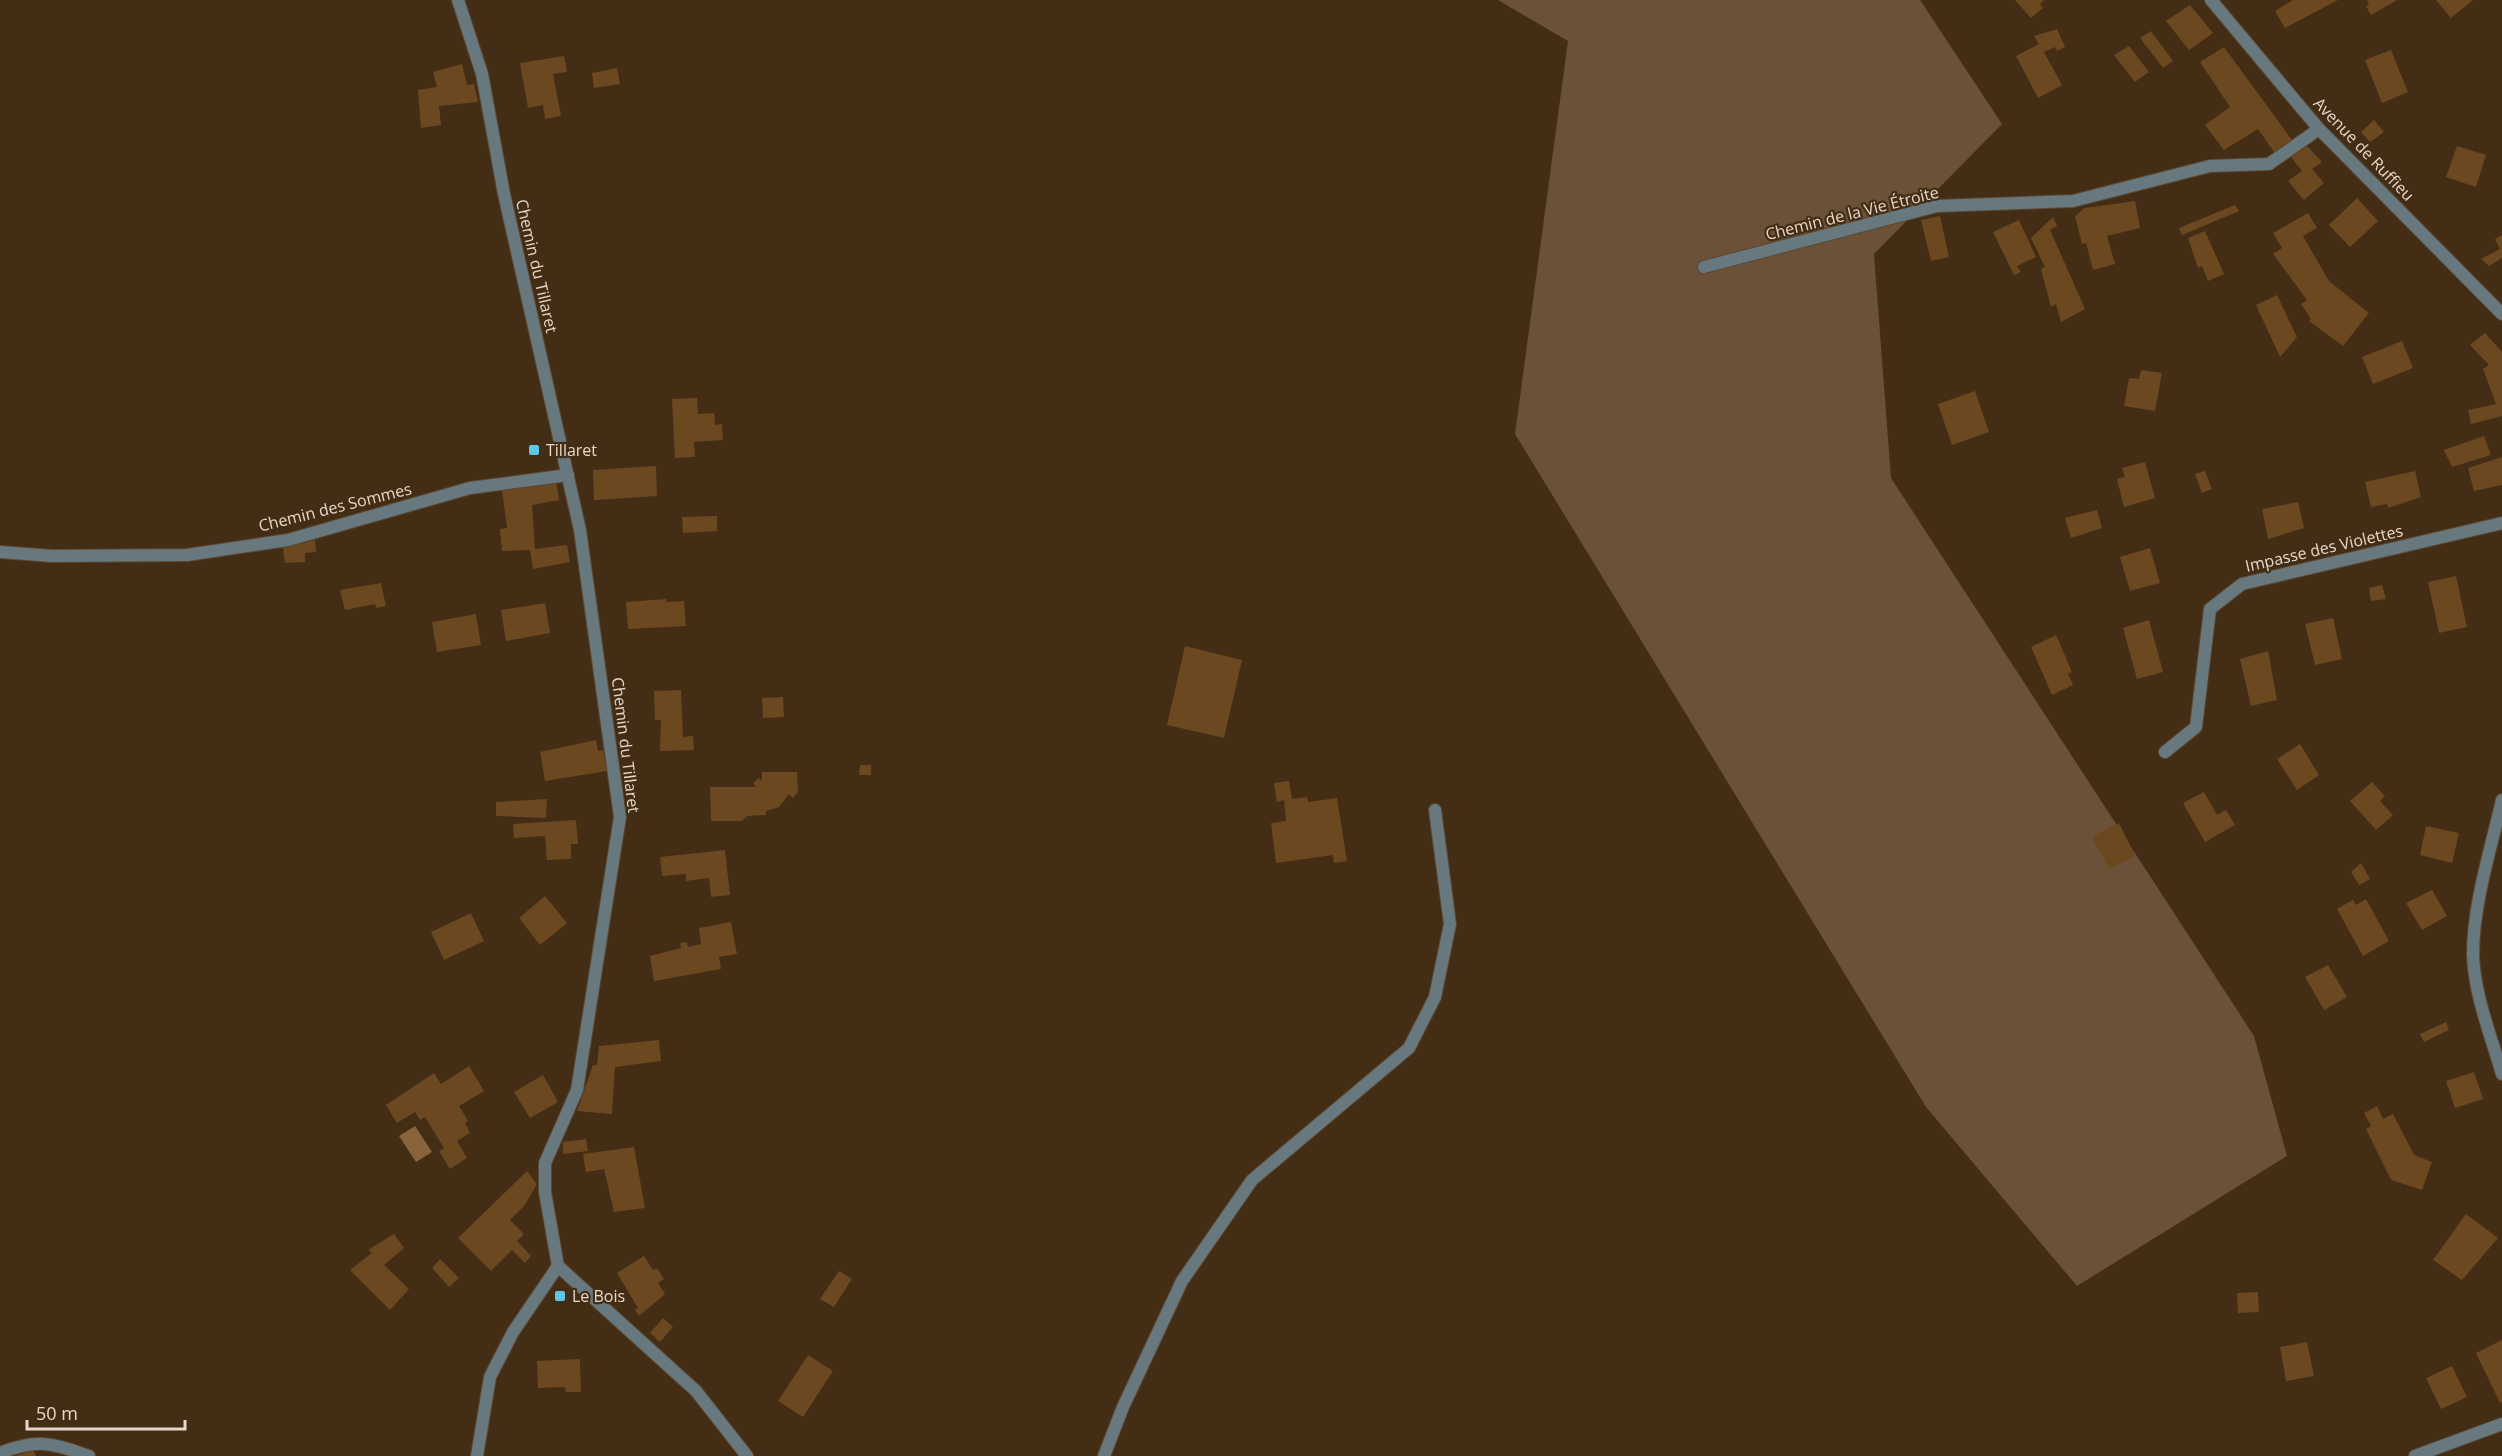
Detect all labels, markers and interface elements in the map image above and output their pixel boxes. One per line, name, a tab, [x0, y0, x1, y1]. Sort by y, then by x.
street label: Avenue de Ruffieu	[2309, 92, 2419, 206]
street label: Chemin de la Vie Étroite	[1763, 181, 1941, 245]
street label: Chemin du Tillaret	[511, 197, 563, 335]
place label: Tillaret	[546, 439, 597, 461]
marker: Tillaret	[527, 443, 541, 457]
street label: Chemin des Sommes	[256, 477, 414, 537]
street label: Impasse des Violettes	[2243, 519, 2405, 577]
street label: Chemin du Tillaret	[607, 676, 645, 814]
place label: Le Bois	[572, 1285, 625, 1307]
marker: Le Bois	[553, 1289, 567, 1303]
scale bar	[27, 1393, 184, 1431]
text: 50 m	[36, 1401, 78, 1425]

